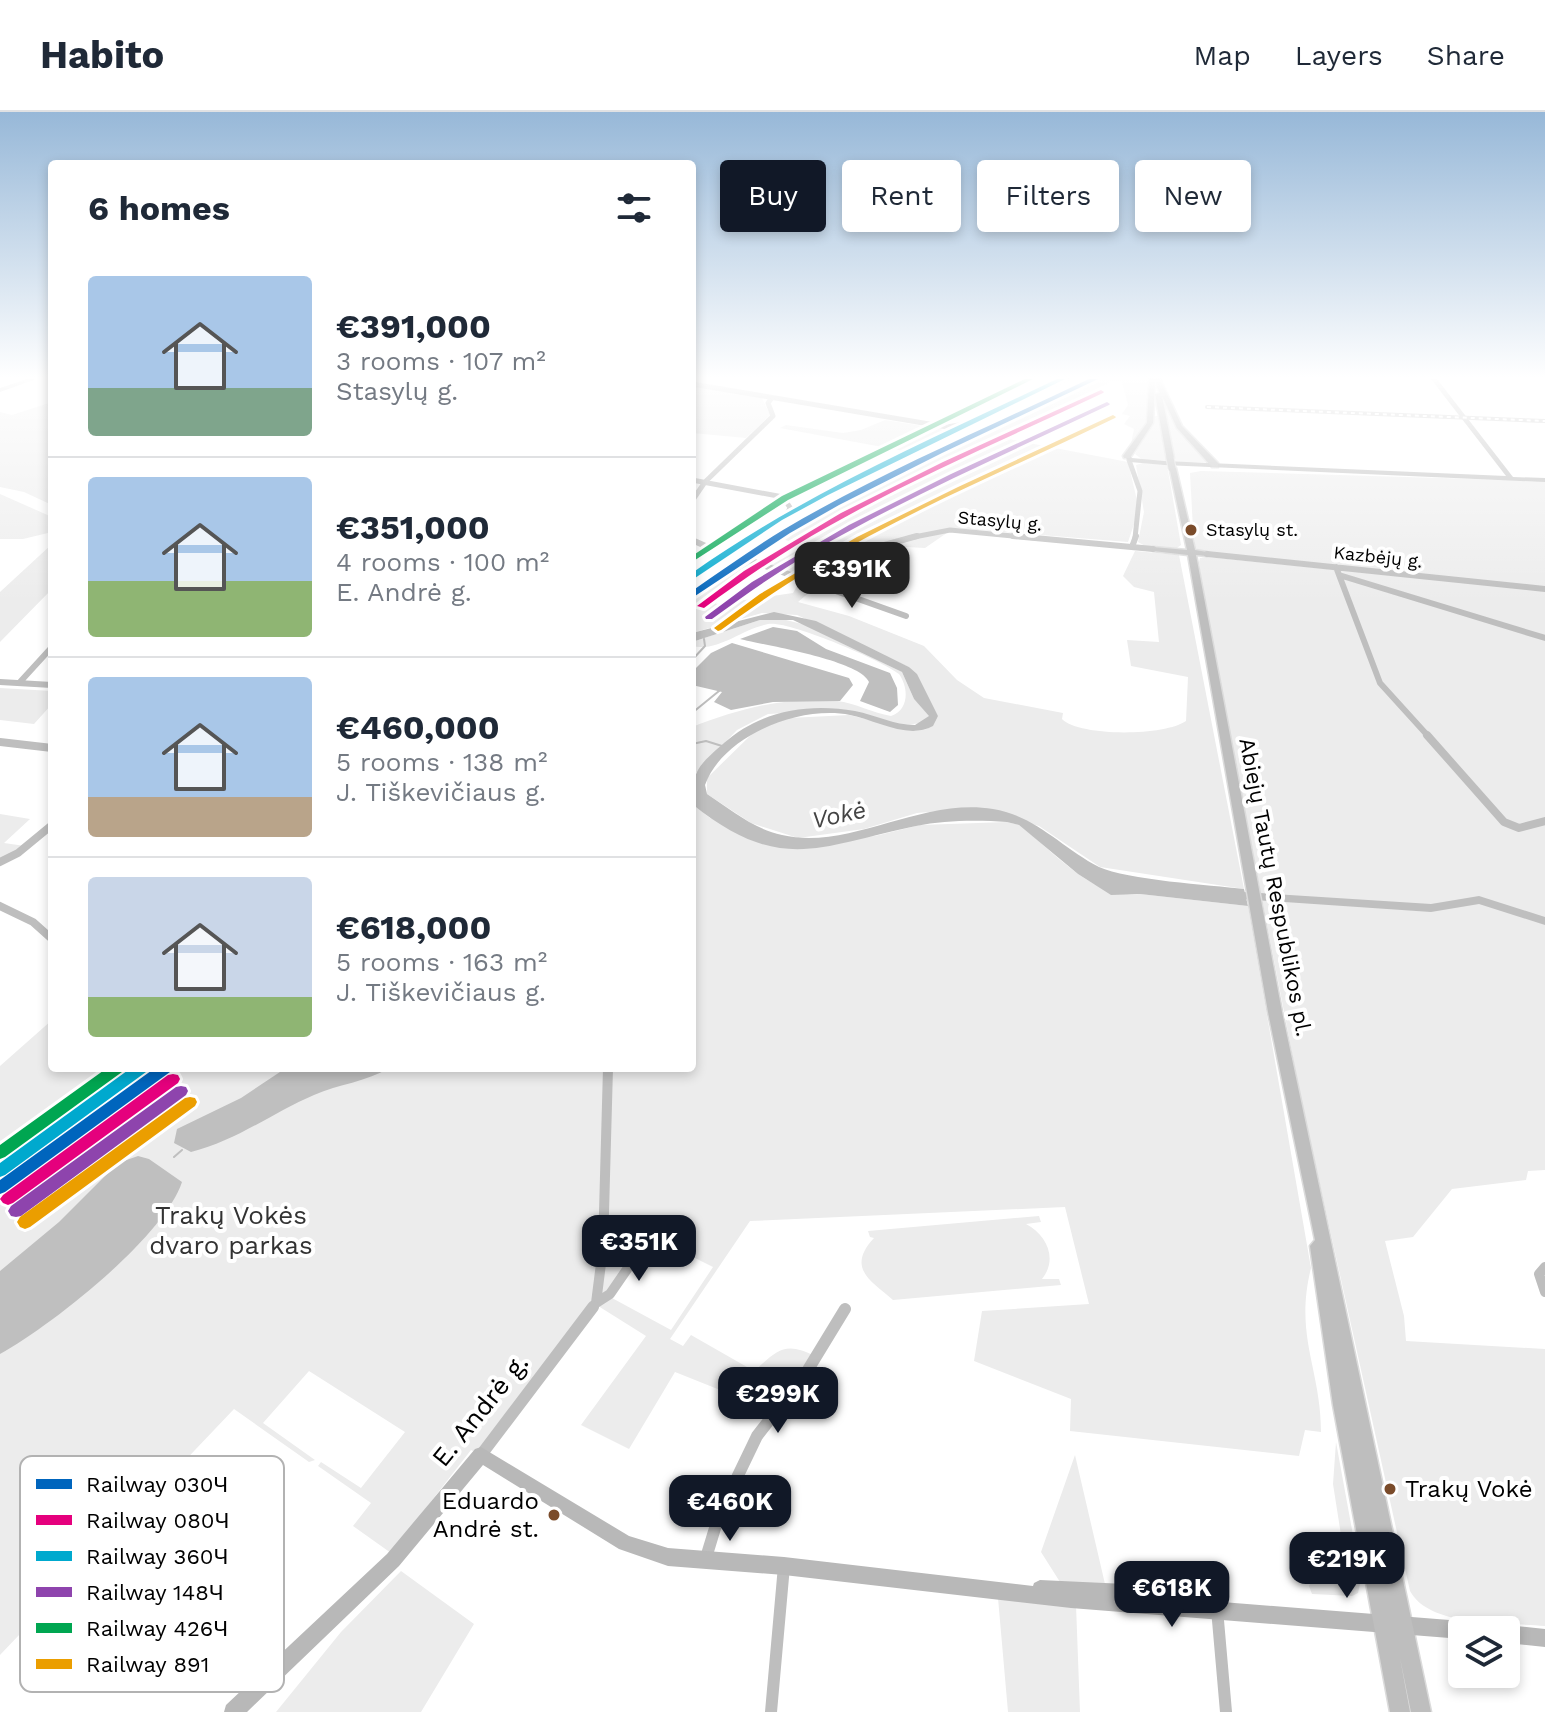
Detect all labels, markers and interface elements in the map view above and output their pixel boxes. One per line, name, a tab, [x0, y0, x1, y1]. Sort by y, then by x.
text: Habito	[40, 33, 164, 77]
text: Map	[1194, 39, 1251, 72]
text: Layers	[1295, 39, 1383, 72]
text: Share	[1427, 39, 1505, 72]
chip: Buy	[720, 160, 826, 232]
chip: Rent	[842, 160, 961, 232]
chip: Filters	[977, 160, 1119, 232]
chip: New	[1135, 160, 1251, 232]
icon: filters	[612, 186, 656, 230]
text: 6 homes	[88, 188, 230, 228]
text: €391,000	[336, 306, 491, 346]
icon: home	[152, 308, 248, 404]
text: 3 rooms · 107 m²	[336, 346, 546, 376]
text: Stasylų g.	[336, 376, 458, 406]
street label: Stasylų g.	[957, 506, 1043, 535]
text: €351,000	[336, 507, 490, 547]
icon: home	[152, 509, 248, 605]
place label: Stasylų st.	[1206, 519, 1298, 540]
marker: Stasylų st.	[1183, 522, 1199, 538]
street label: Kazbėjų g.	[1332, 541, 1424, 572]
pin: €391K	[796, 542, 908, 610]
text: 4 rooms · 100 m²	[336, 547, 549, 577]
text: €391K	[813, 553, 891, 583]
text: E. Andrė g.	[336, 577, 472, 607]
text: €460,000	[336, 707, 500, 747]
icon: home	[152, 709, 248, 805]
street label: Abiejų Tautų Respublikos pl.	[1234, 736, 1317, 1039]
text: 5 rooms · 138 m²	[336, 747, 547, 777]
text: J. Tiškevičiaus g.	[336, 777, 546, 807]
water label: Vokė	[809, 796, 869, 834]
text: €618,000	[336, 907, 491, 947]
icon: home	[152, 909, 248, 1005]
text: 5 rooms · 163 m²	[336, 947, 547, 977]
text: J. Tiškevičiaus g.	[336, 977, 546, 1007]
park label: Trakų Vokės dvaro parkas	[149, 1200, 313, 1260]
pin: €351K	[583, 1215, 695, 1283]
text: €351K	[600, 1226, 678, 1256]
street label: E. Andrė g.	[426, 1348, 534, 1472]
pin: €299K	[722, 1367, 834, 1435]
text: €299K	[736, 1378, 820, 1408]
legend	[20, 1456, 284, 1692]
text: Railway 030Ч	[86, 1472, 228, 1497]
pin: €460K	[674, 1475, 786, 1543]
place label: Trakų Vokė	[1405, 1475, 1533, 1503]
marker: Trakų Vokė	[1382, 1481, 1398, 1497]
text: €460K	[687, 1486, 773, 1516]
place label: Eduardo Andrė st.	[433, 1487, 539, 1543]
marker: Eduardo Andrė st.	[546, 1507, 562, 1523]
text: Railway 080Ч	[86, 1508, 229, 1533]
pin: €219K	[1291, 1532, 1403, 1600]
text: €219K	[1308, 1543, 1387, 1573]
text: Railway 360Ч	[86, 1544, 228, 1569]
pin: €618K	[1116, 1561, 1228, 1629]
text: €618K	[1132, 1572, 1212, 1602]
text: Railway 148Ч	[86, 1580, 223, 1605]
text: Railway 426Ч	[86, 1616, 228, 1641]
map controls	[1448, 1616, 1520, 1688]
button: layers	[1448, 1616, 1520, 1688]
text: Railway 891	[86, 1652, 209, 1677]

